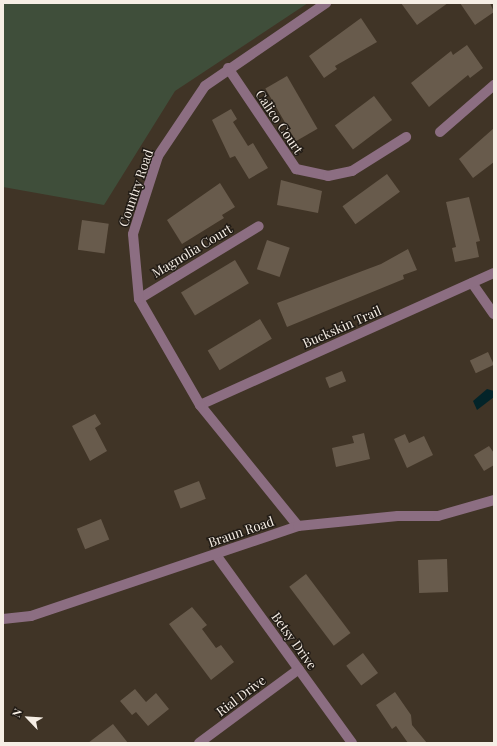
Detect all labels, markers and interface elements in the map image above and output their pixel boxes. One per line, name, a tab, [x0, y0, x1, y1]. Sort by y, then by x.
street label: Calico Court	[252, 87, 306, 157]
street label: Country Road	[115, 147, 157, 229]
street label: Magnolia Court	[149, 221, 235, 281]
street label: Buckskin Trail	[300, 303, 384, 351]
street label: Braun Road	[206, 513, 276, 551]
street label: Betsy Drive	[268, 609, 320, 673]
street label: Rial Drive	[213, 672, 269, 720]
north arrow	[8, 698, 48, 738]
text: N	[8, 706, 25, 719]

